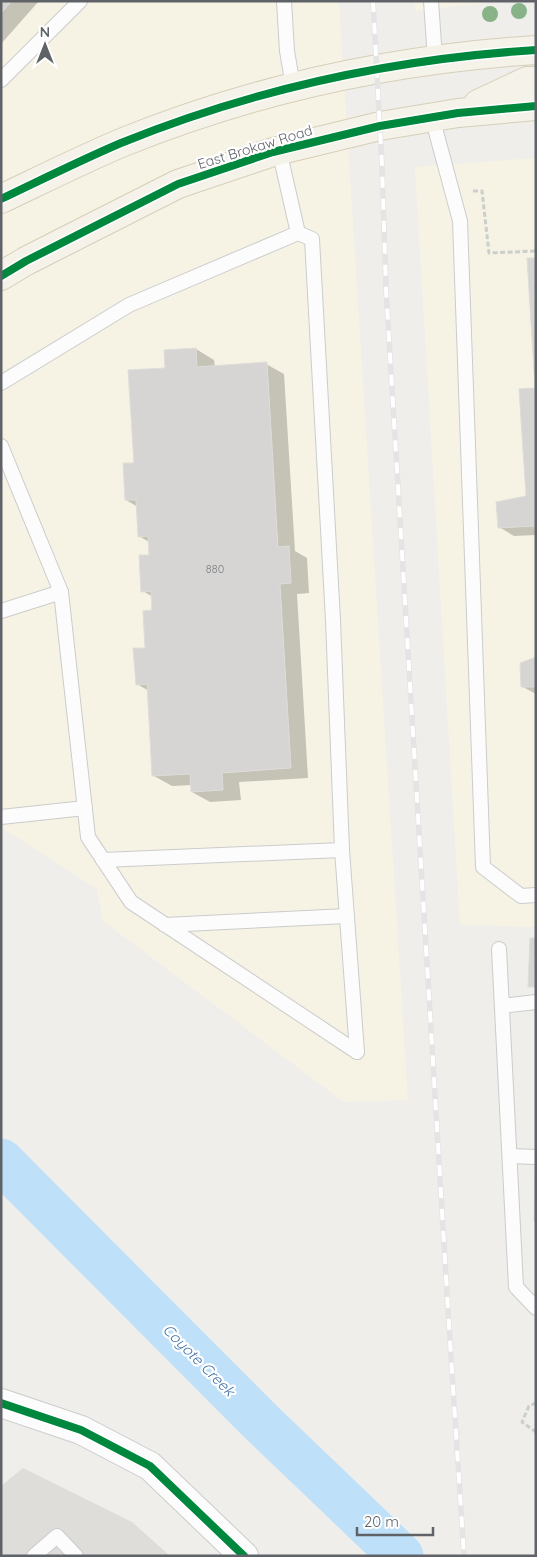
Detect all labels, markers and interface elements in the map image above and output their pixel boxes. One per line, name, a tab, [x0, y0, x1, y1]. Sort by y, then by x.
north arrow	[20, 20, 70, 70]
text: N	[40, 23, 50, 41]
street label: East Brokaw Road	[195, 121, 315, 173]
house number: 880	[206, 562, 224, 576]
water label: Coyote Creek	[159, 1320, 240, 1401]
scale bar	[357, 1504, 433, 1536]
text: 20 m	[364, 1512, 399, 1531]

